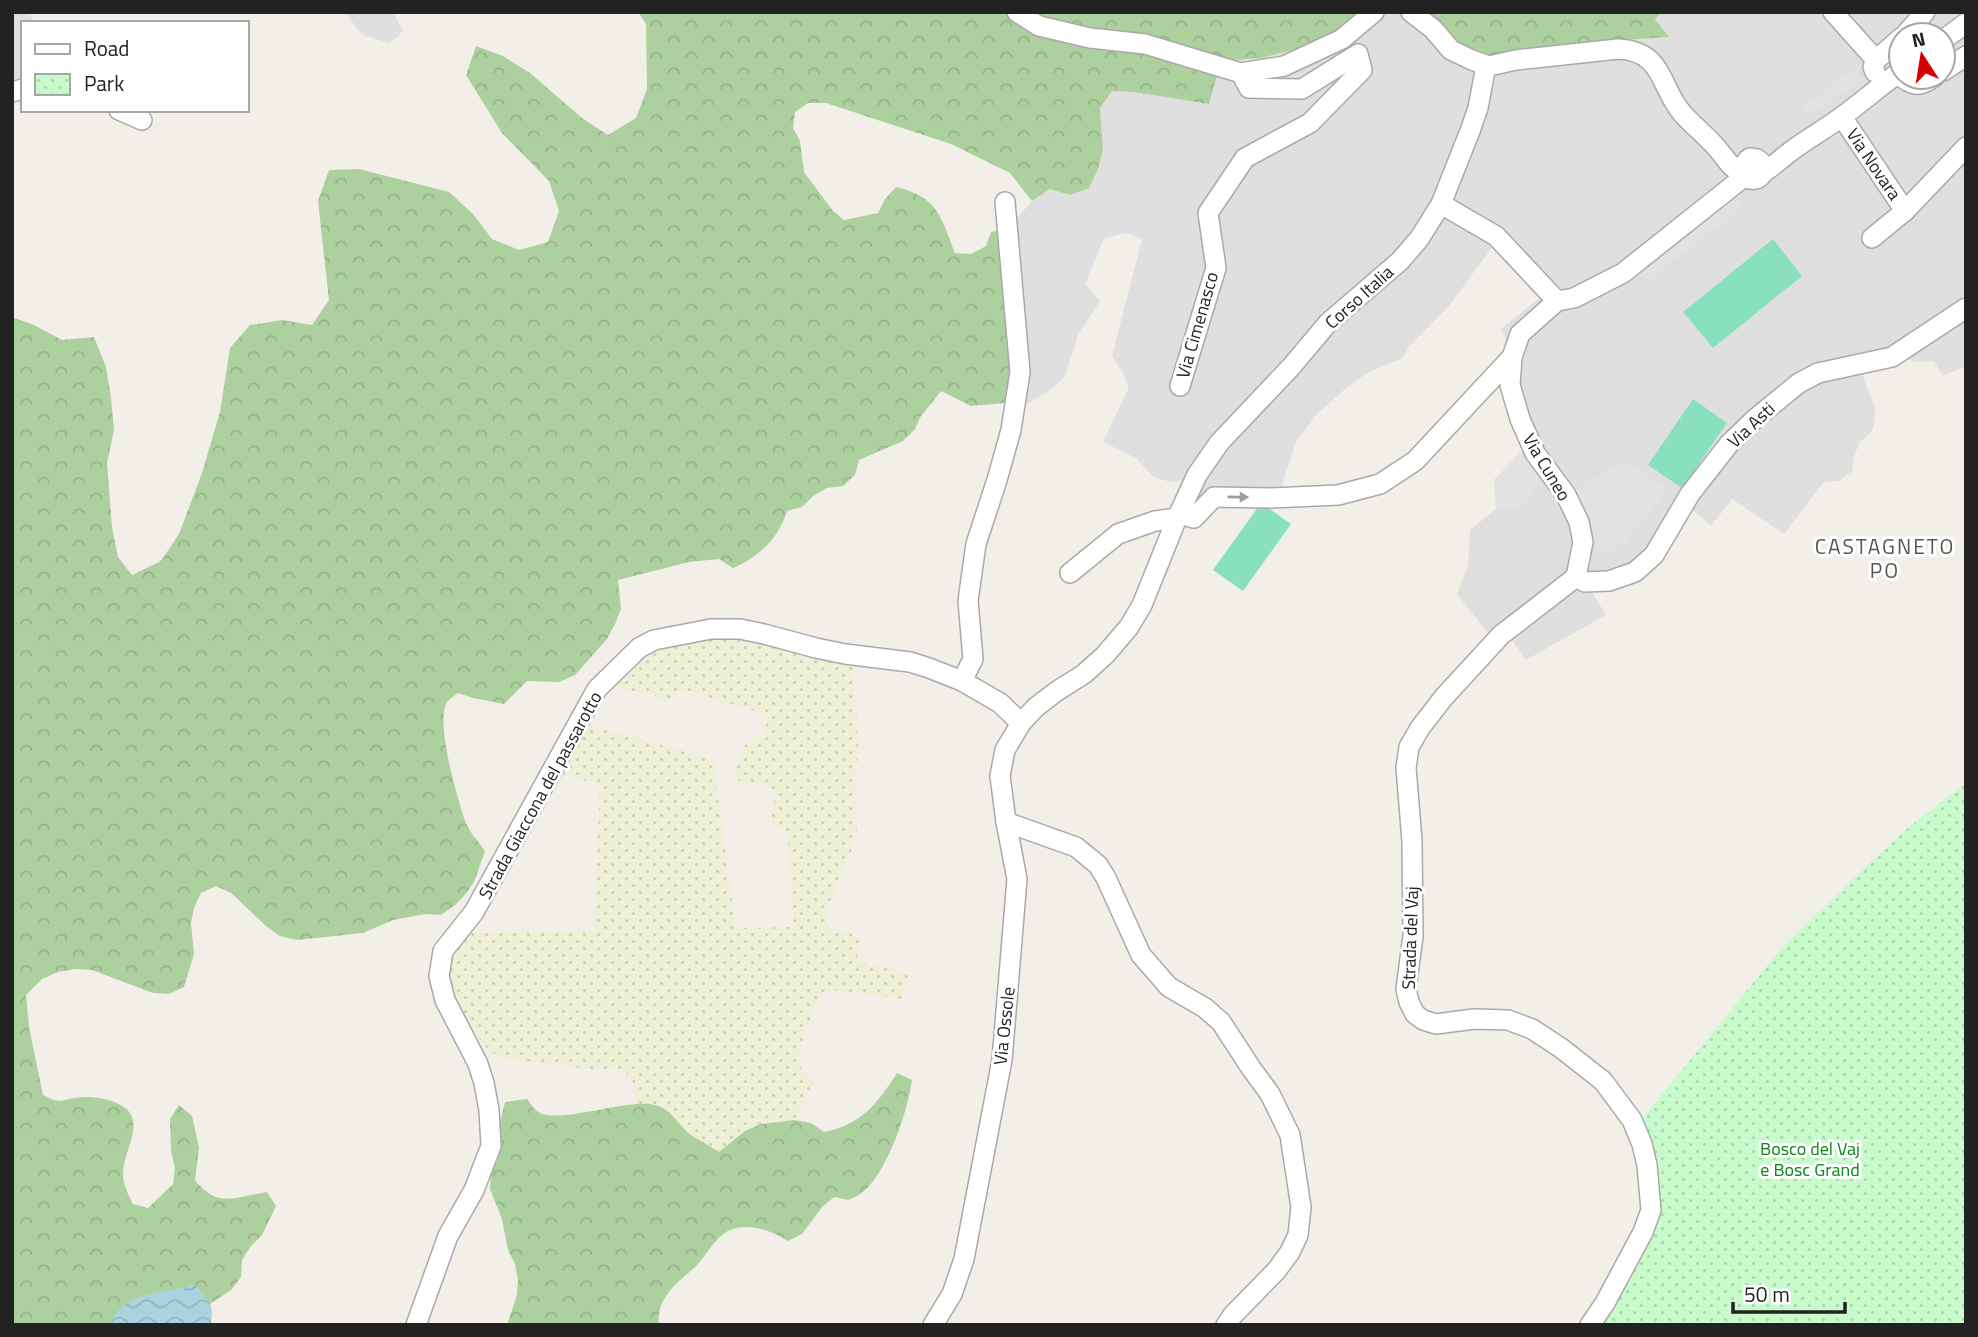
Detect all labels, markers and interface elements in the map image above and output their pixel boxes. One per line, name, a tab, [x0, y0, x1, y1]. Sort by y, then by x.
legend	[21, 21, 248, 112]
north arrow	[1887, 21, 1957, 91]
text: N	[1909, 23, 1928, 54]
text: Road	[84, 32, 129, 64]
text: Park	[84, 67, 124, 99]
street label: Via Novara	[1840, 123, 1908, 205]
street label: Corso Italia	[1319, 259, 1399, 335]
street label: Via Cimenasco	[1169, 269, 1225, 381]
street label: Via Asti	[1721, 396, 1781, 454]
street label: Via Cuneo	[1516, 428, 1578, 506]
one-way arrow	[1227, 491, 1249, 503]
district label: CASTAGNETO PO	[1815, 530, 1955, 586]
street label: Strada Giaccona del passarotto	[471, 686, 609, 904]
street label: Strada del Vaj	[1395, 886, 1425, 990]
street label: Via Ossole	[986, 985, 1022, 1067]
park label: Bosco del Vaj e Bosc Grand	[1760, 1135, 1860, 1183]
scale bar	[1733, 1270, 1845, 1314]
text: 50 m	[1744, 1278, 1790, 1310]

